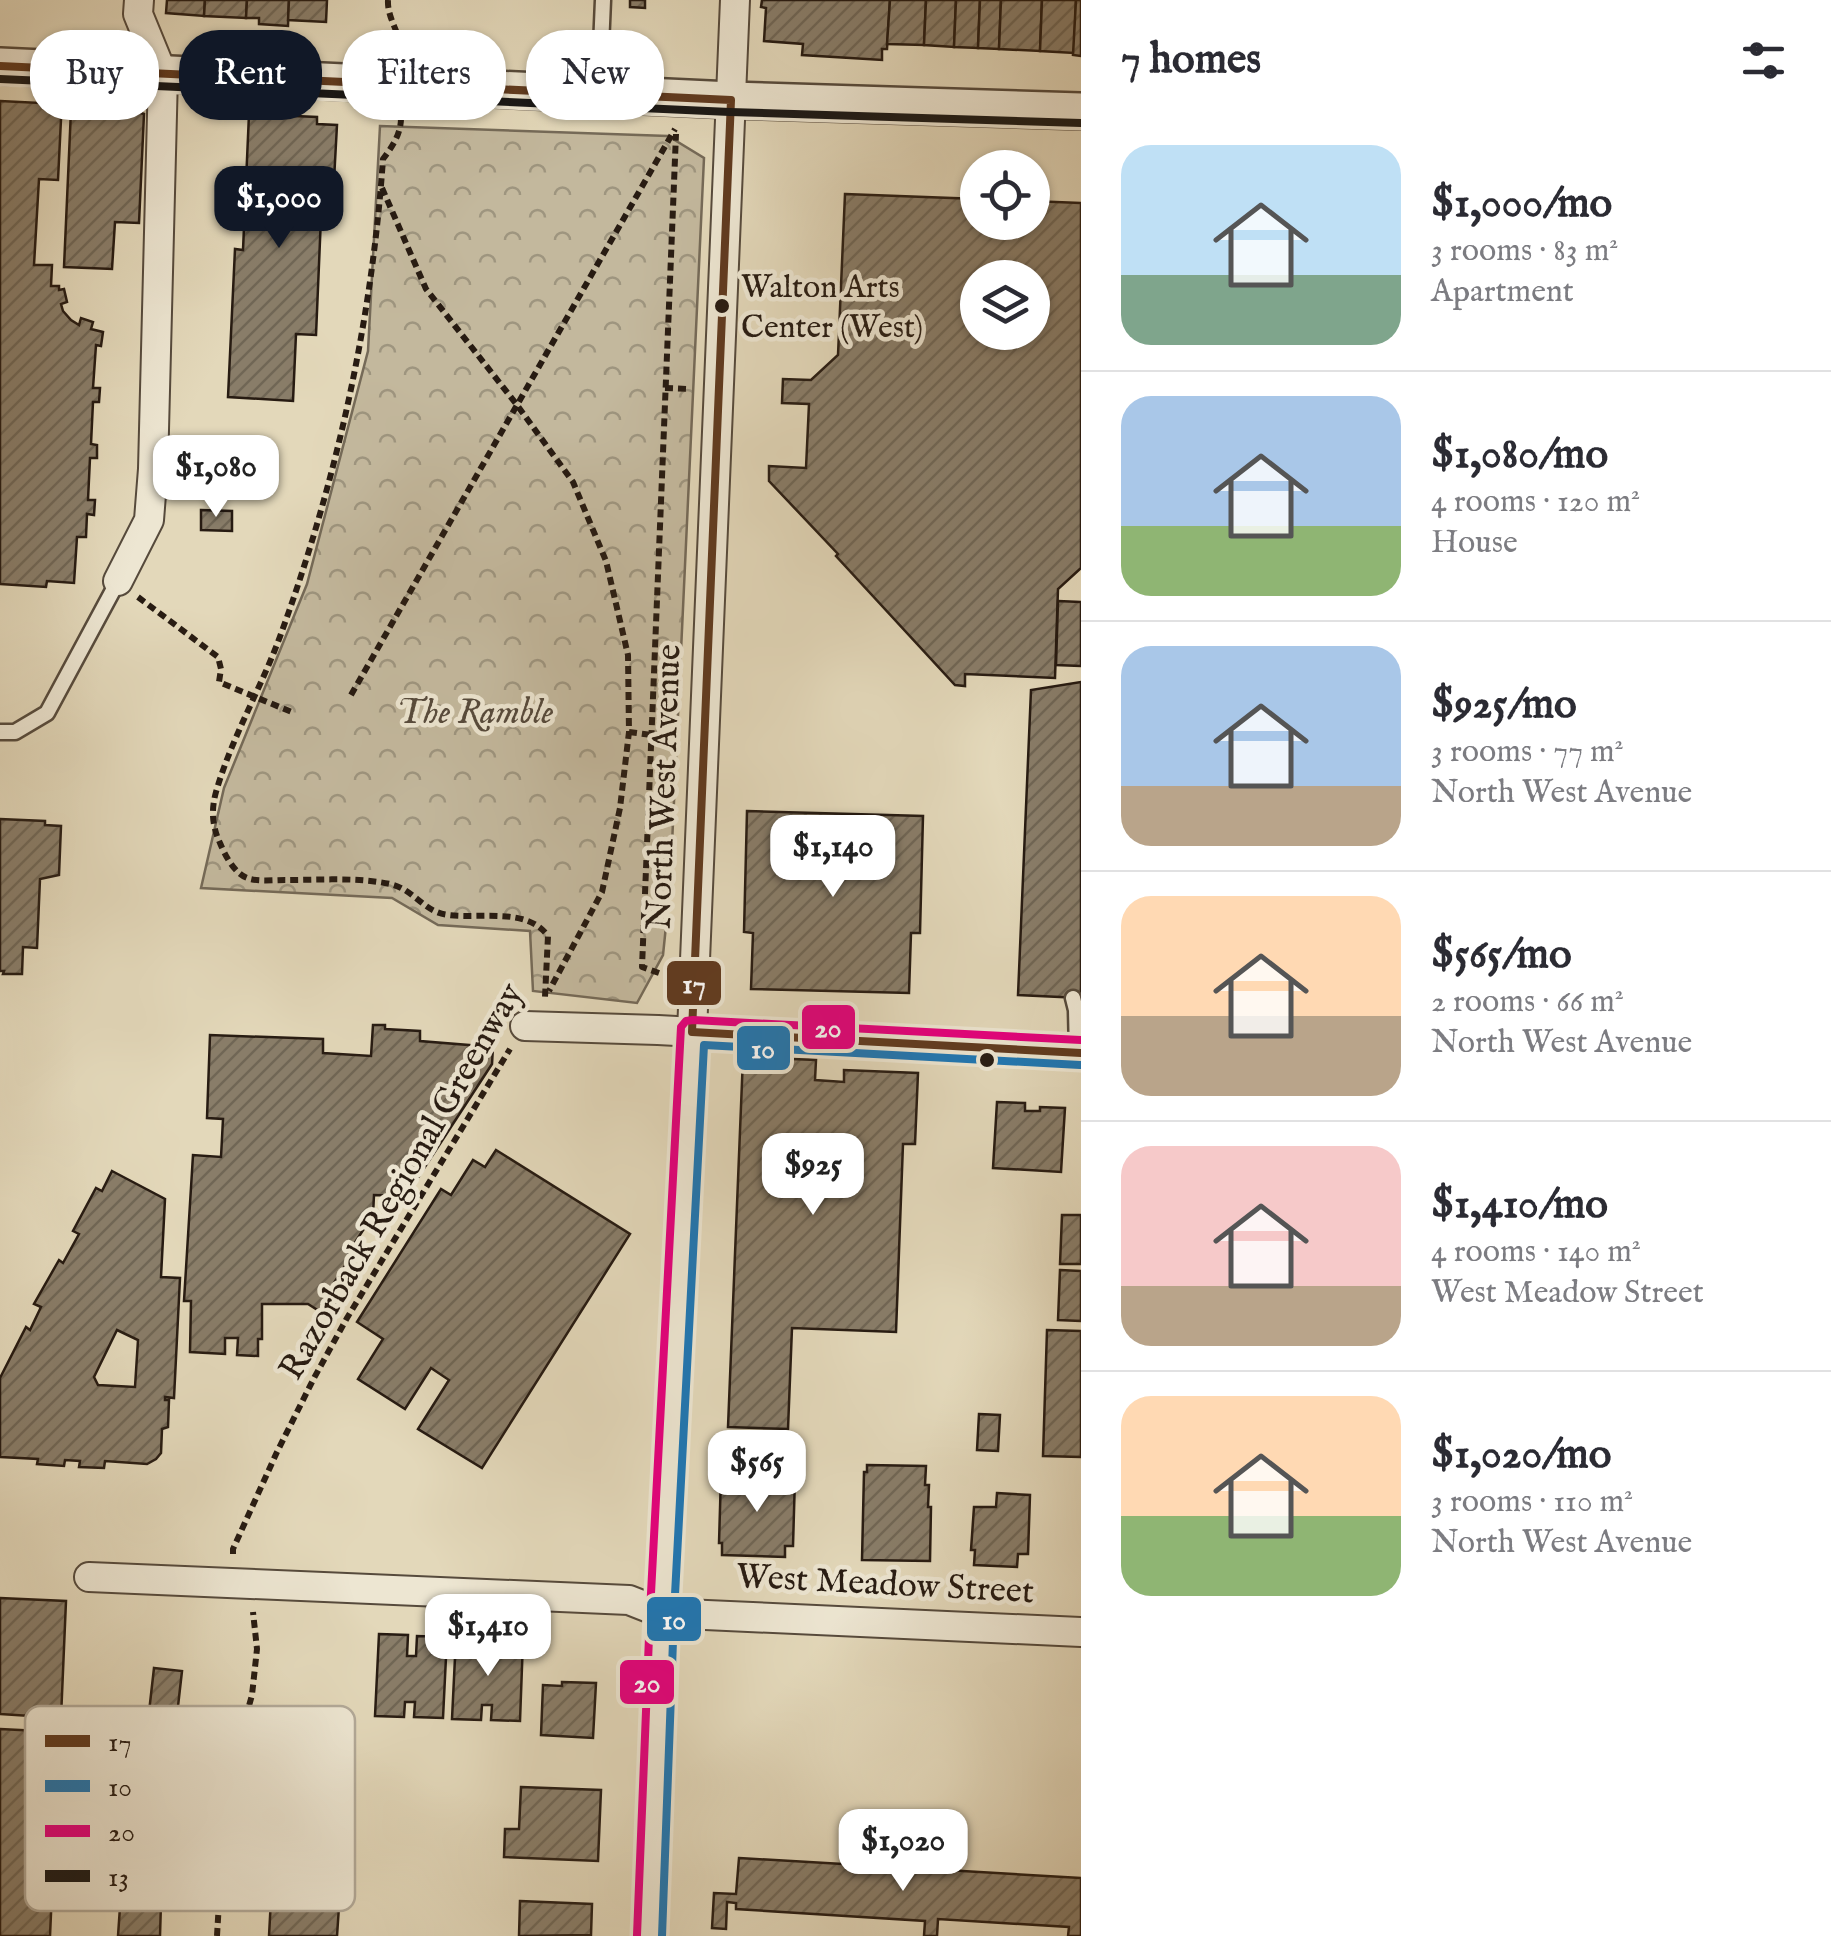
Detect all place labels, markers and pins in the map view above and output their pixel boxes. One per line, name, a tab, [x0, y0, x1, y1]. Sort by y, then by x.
pin: $1,000	[198, 166, 360, 251]
place label: Walton Arts Center (West)	[741, 268, 923, 349]
marker: Walton Arts Center (West)	[712, 296, 732, 316]
pin: $1,080	[135, 435, 297, 520]
pin: $1,140	[752, 815, 914, 900]
unlabelled marker	[977, 1050, 997, 1070]
pin: $925	[754, 1133, 872, 1218]
pin: $565	[698, 1430, 816, 1515]
pin: $1,410	[407, 1594, 569, 1679]
pin: $1,020	[822, 1809, 984, 1894]

